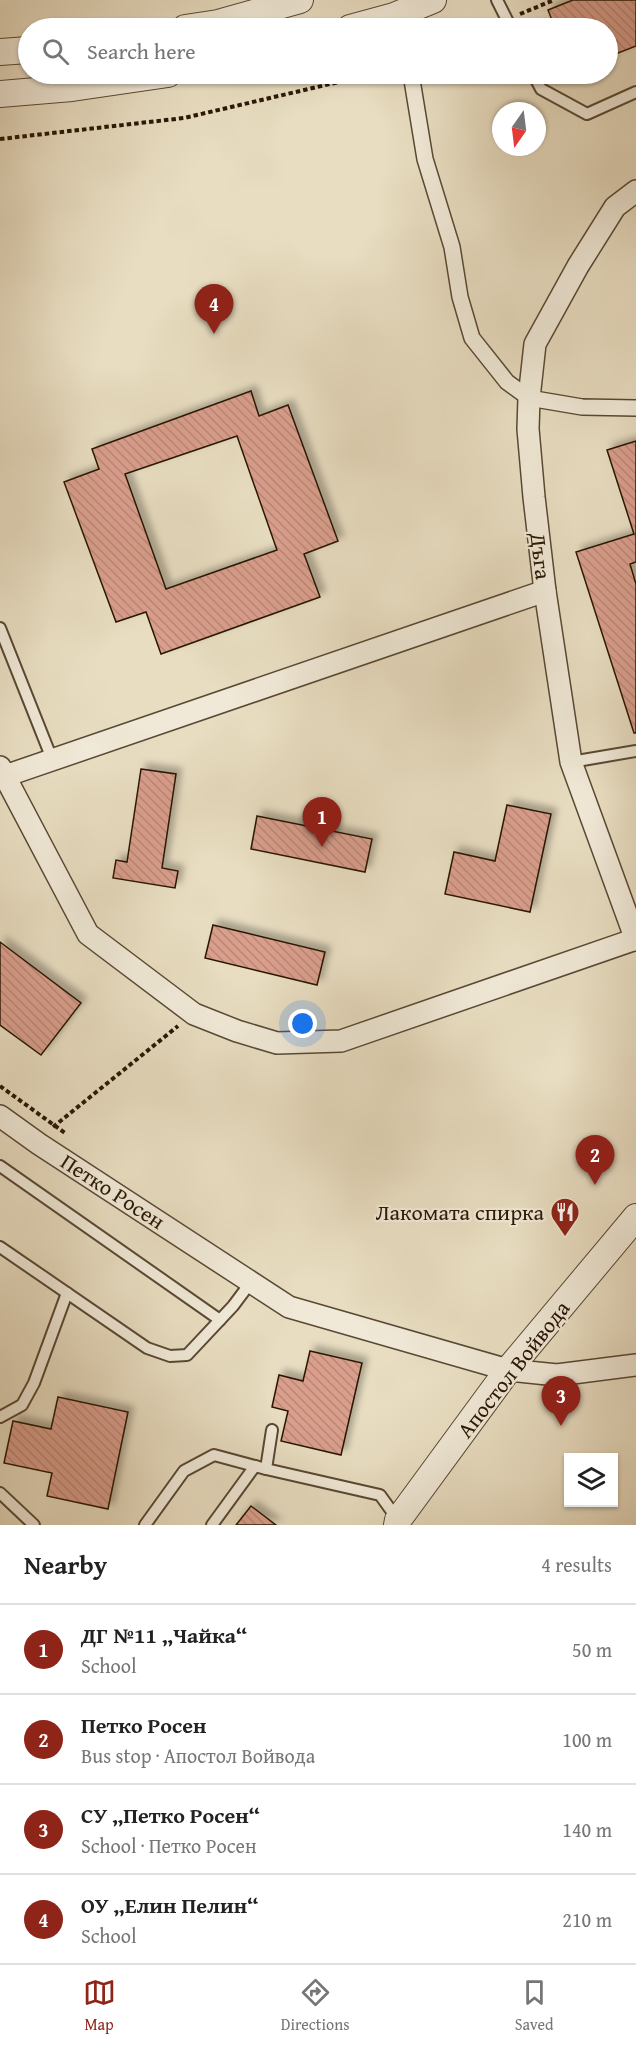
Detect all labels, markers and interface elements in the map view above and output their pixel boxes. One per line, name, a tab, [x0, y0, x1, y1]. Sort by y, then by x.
search box	[18, 18, 618, 84]
icon: search	[39, 35, 72, 68]
text: Search here	[87, 35, 196, 67]
north arrow	[492, 102, 546, 156]
pin: 4	[194, 284, 234, 334]
street label: Дъга	[522, 530, 560, 582]
pin: 1	[302, 798, 342, 847]
your location	[288, 1009, 317, 1038]
pin: 2	[576, 1136, 614, 1185]
street label: Петко Росен	[55, 1145, 172, 1237]
place label: Лакомата спирка	[376, 1196, 545, 1228]
restaurant icon: Лакомата спирка	[549, 1196, 581, 1238]
street label: Апостол Войвода	[449, 1293, 577, 1445]
pin: 3	[542, 1376, 580, 1426]
map controls	[564, 1453, 618, 1507]
button: layers	[564, 1453, 618, 1507]
text: Nearby	[24, 1545, 107, 1584]
text: 4 results	[541, 1550, 612, 1579]
text: ДГ №11 „Чайка“	[81, 1619, 247, 1651]
text: 1	[38, 1635, 49, 1664]
text: 50 m	[572, 1635, 612, 1664]
text: School	[81, 1651, 137, 1680]
text: Петко Росен	[81, 1709, 207, 1741]
text: 2	[38, 1725, 49, 1754]
text: 100 m	[562, 1725, 612, 1754]
text: Bus stop · Апостол Войвода	[81, 1741, 315, 1770]
text: СУ „Петко Росен“	[81, 1799, 260, 1831]
text: 3	[38, 1815, 49, 1844]
text: 140 m	[562, 1815, 612, 1844]
text: School · Петко Росен	[81, 1831, 257, 1860]
text: ОУ „Елин Пелин“	[81, 1889, 259, 1921]
text: 4	[38, 1905, 49, 1934]
text: 210 m	[562, 1905, 612, 1934]
text: School	[81, 1921, 137, 1950]
tab: Map	[83, 1976, 116, 2036]
tab: Directions	[281, 1976, 350, 2036]
tab: Saved	[515, 1976, 553, 2036]

